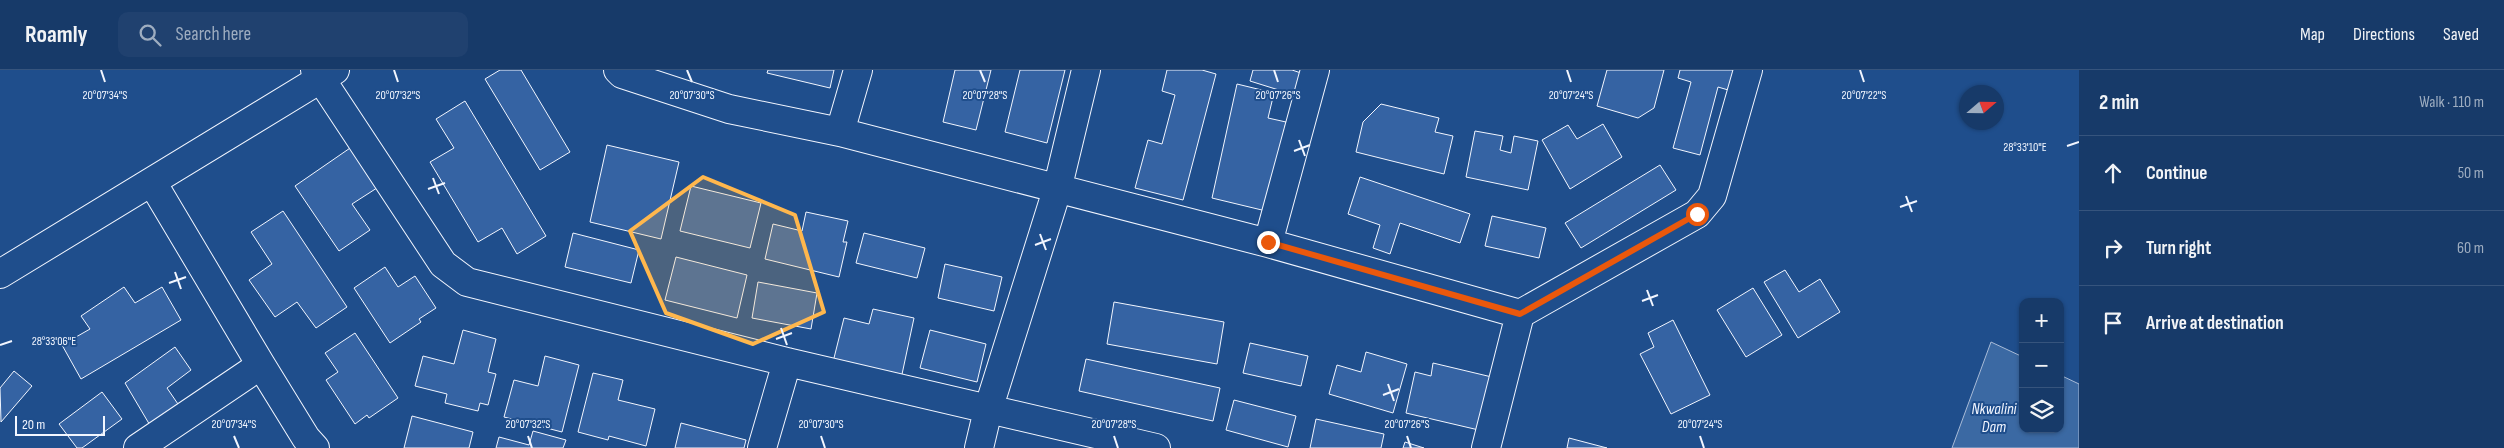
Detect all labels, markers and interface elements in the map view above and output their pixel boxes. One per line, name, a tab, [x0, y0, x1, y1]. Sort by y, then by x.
search box	[118, 12, 468, 57]
text: Roamly	[25, 20, 88, 49]
icon: search	[136, 21, 164, 49]
text: Search here	[176, 23, 251, 46]
text: Map	[2300, 24, 2325, 45]
text: Directions	[2353, 24, 2415, 45]
text: Saved	[2443, 24, 2479, 45]
north arrow	[1959, 85, 2004, 130]
text: 20°07'34"S	[83, 88, 127, 103]
text: 20°07'32"S	[376, 88, 420, 103]
text: 20°07'30"S	[669, 88, 715, 103]
text: 20°07'28"S	[963, 88, 1007, 103]
text: 20°07'26"S	[1255, 88, 1301, 103]
text: 20°07'24"S	[1549, 88, 1593, 103]
text: 20°07'22"S	[1842, 88, 1886, 103]
text: 2 min	[2099, 90, 2139, 115]
text: Walk · 110 m	[2419, 93, 2484, 112]
text: 28°33'10"E	[2003, 140, 2047, 155]
icon: ahead	[2099, 159, 2127, 187]
text: Continue	[2146, 162, 2207, 185]
text: 50 m	[2458, 164, 2484, 183]
route start	[1686, 203, 1709, 226]
route end	[1257, 231, 1280, 254]
icon: right	[2099, 234, 2127, 262]
text: Turn right	[2146, 237, 2211, 260]
text: 60 m	[2457, 239, 2484, 258]
map controls	[2019, 298, 2064, 433]
button: +	[2019, 298, 2064, 343]
icon: arrive	[2099, 309, 2127, 337]
text: Arrive at destination	[2146, 312, 2284, 335]
text: 28°33'06"E	[32, 334, 76, 349]
button: −	[2019, 343, 2064, 388]
button: layers	[2019, 388, 2064, 433]
water label: Nkwalini Dam	[1971, 400, 2018, 437]
scale bar	[15, 413, 105, 436]
text: 20 m	[22, 416, 45, 433]
text: 20°07'34"S	[212, 417, 256, 432]
text: 20°07'32"S	[506, 417, 550, 432]
text: 20°07'30"S	[798, 417, 844, 432]
text: 20°07'28"S	[1092, 417, 1136, 432]
text: 20°07'26"S	[1384, 417, 1430, 432]
text: 20°07'24"S	[1678, 417, 1722, 432]

